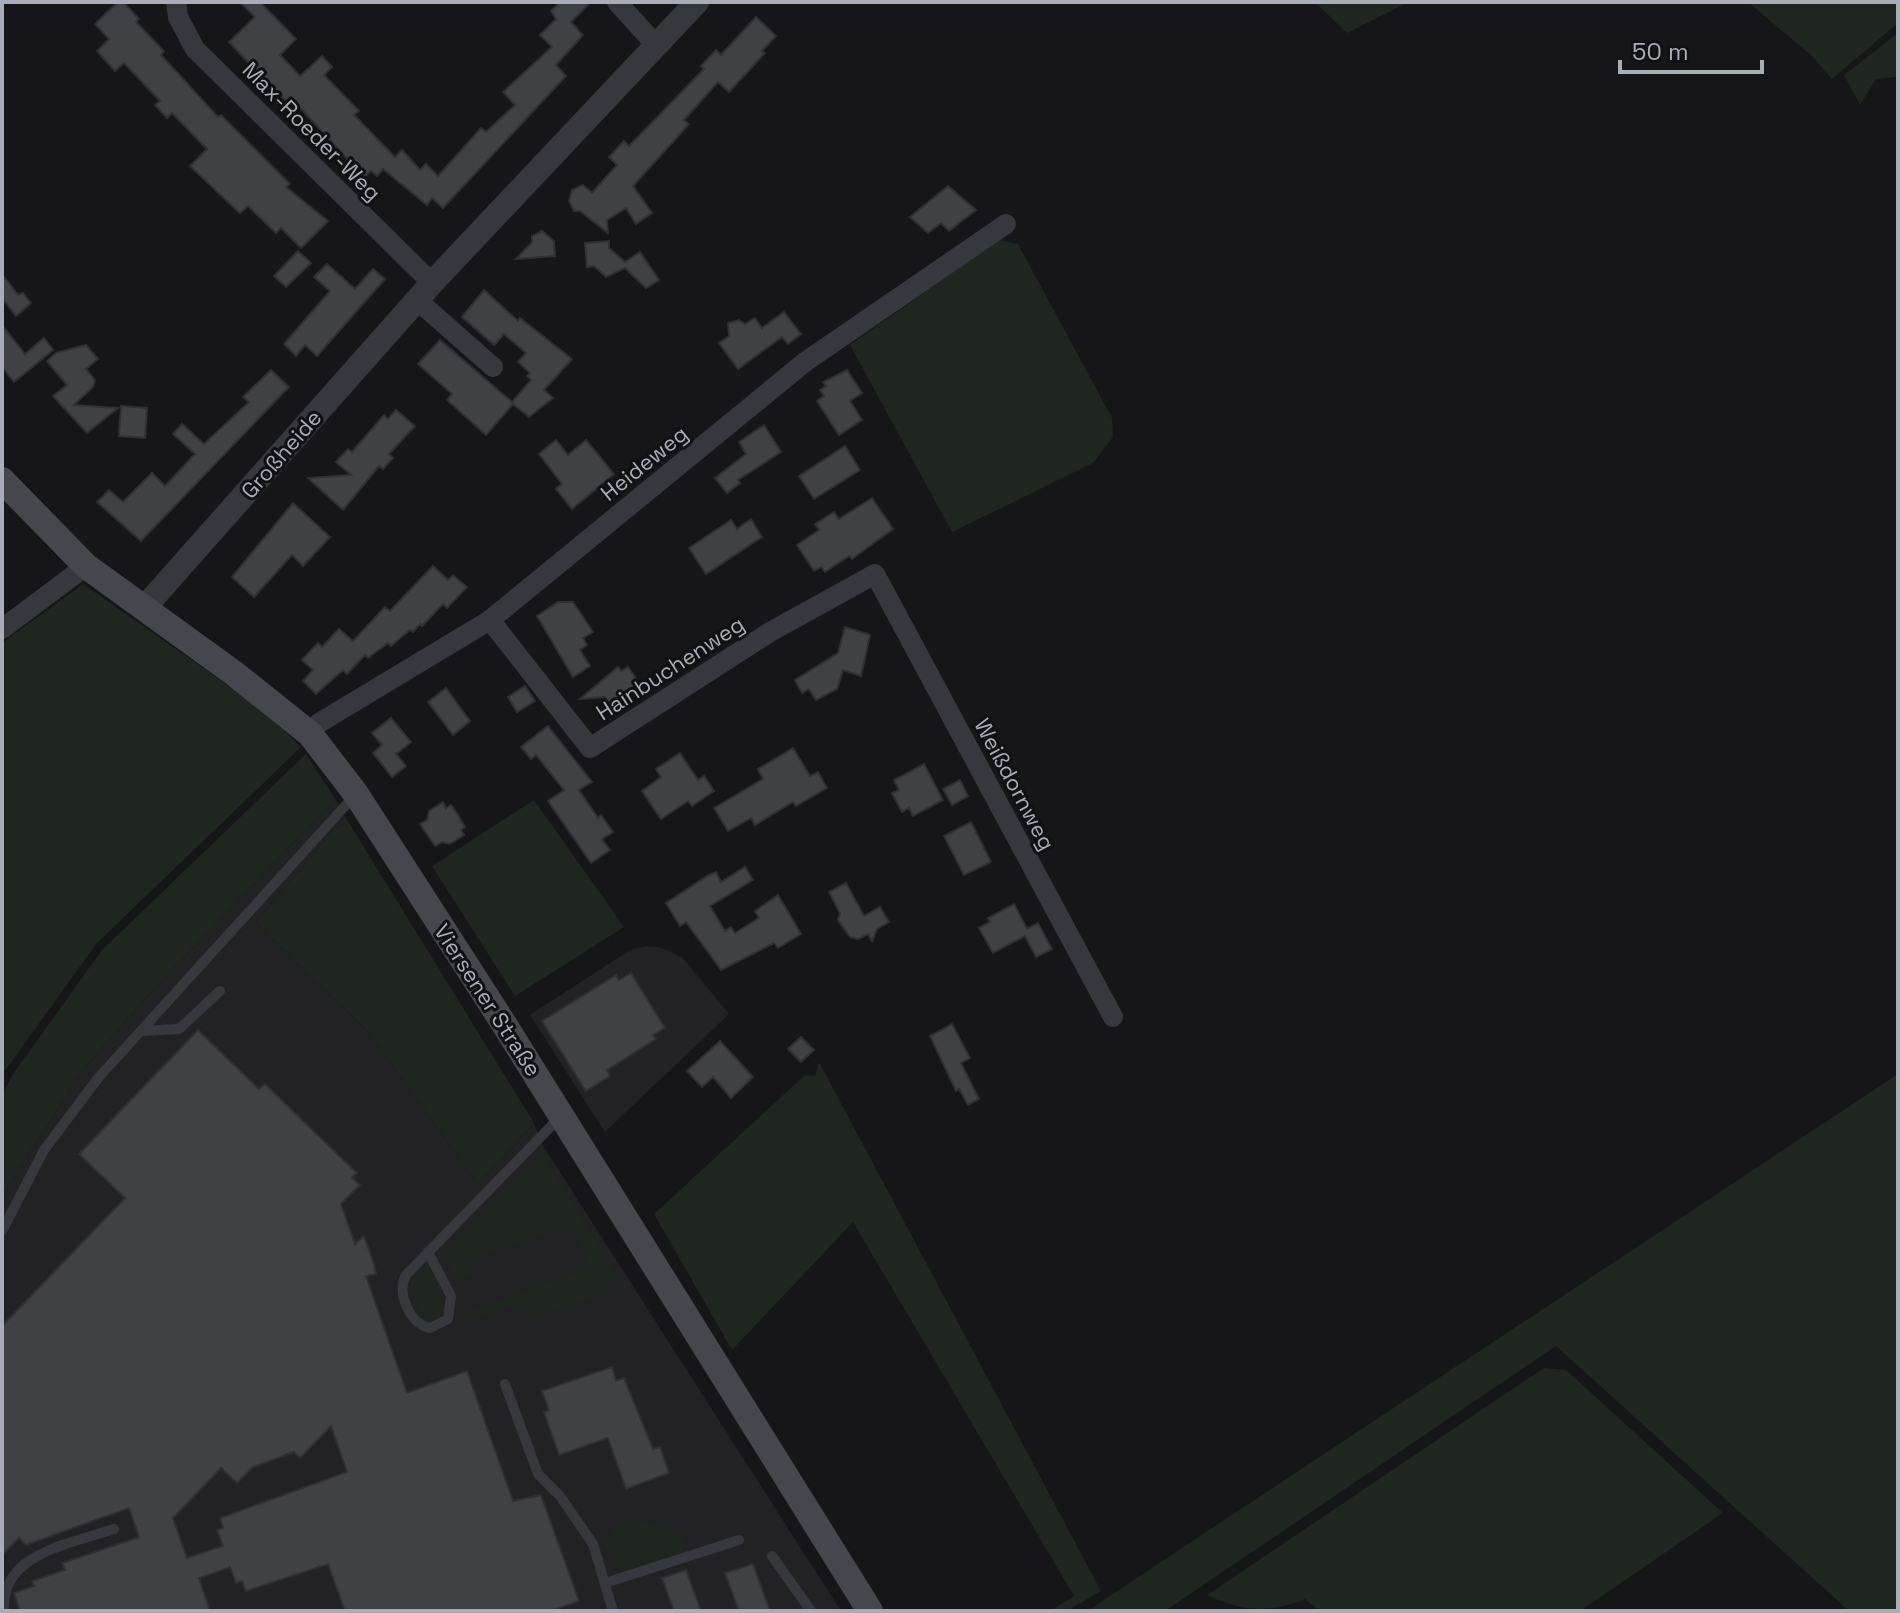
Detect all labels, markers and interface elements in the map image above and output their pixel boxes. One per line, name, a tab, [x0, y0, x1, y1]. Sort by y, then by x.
scale bar	[1620, 24, 1762, 74]
text: 50 m	[1632, 36, 1689, 67]
street label: Max-Roeder-Weg	[237, 56, 387, 206]
street label: Großheide	[235, 404, 327, 504]
street label: Heideweg	[595, 419, 693, 507]
street label: Hainbuchenweg	[591, 610, 749, 726]
street label: Weißdornweg	[969, 713, 1061, 855]
street label: Viersener Straße	[428, 918, 548, 1082]

